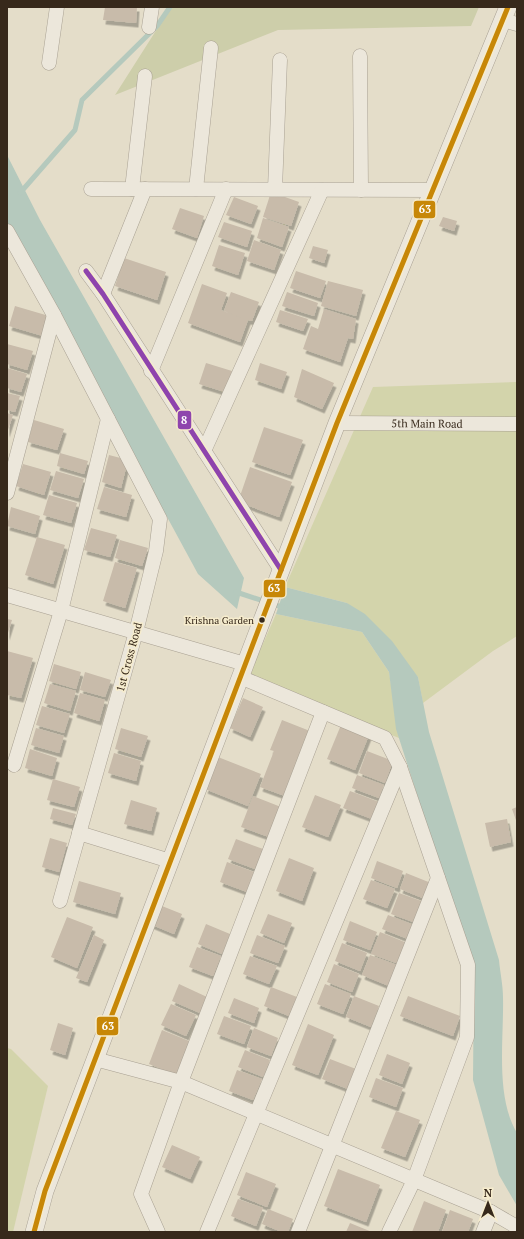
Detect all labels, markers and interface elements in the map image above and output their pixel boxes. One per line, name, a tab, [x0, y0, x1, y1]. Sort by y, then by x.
line badge: 63	[413, 200, 436, 219]
text: 63	[419, 202, 431, 216]
line badge: 8	[177, 410, 192, 430]
text: 8	[181, 413, 187, 427]
street label: 5th Main Road	[391, 416, 463, 431]
line badge: 63	[263, 579, 286, 598]
text: 63	[268, 581, 280, 595]
place label: Krishna Garden	[185, 614, 254, 627]
marker: Krishna Garden	[257, 615, 267, 625]
street label: 1st Cross Road	[113, 621, 145, 693]
line badge: 63	[96, 1016, 119, 1036]
text: 63	[102, 1019, 114, 1033]
north arrow	[468, 1183, 508, 1223]
text: N	[484, 1186, 493, 1200]

